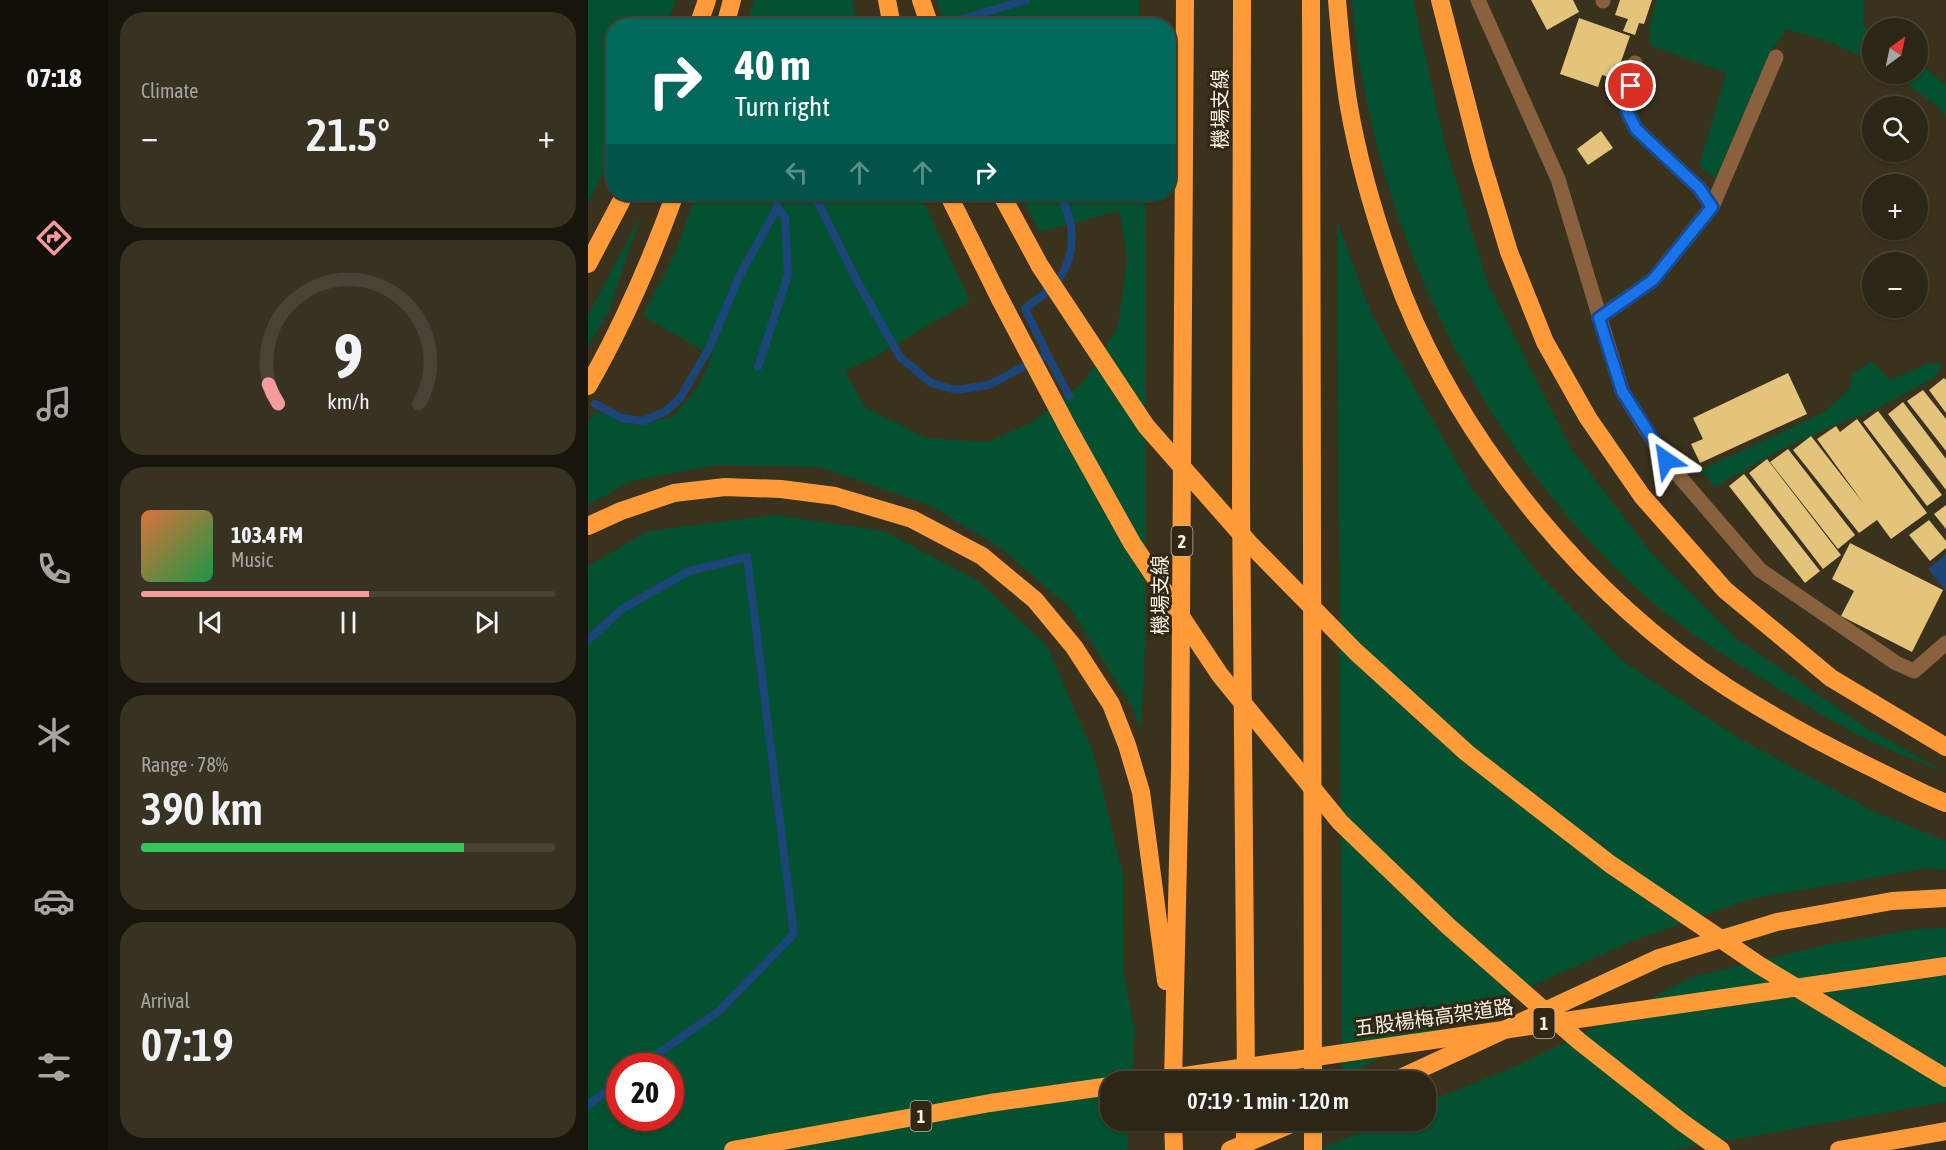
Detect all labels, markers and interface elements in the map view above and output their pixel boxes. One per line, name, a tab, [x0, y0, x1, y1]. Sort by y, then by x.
north arrow	[1862, 18, 1928, 84]
map controls	[1862, 18, 1928, 318]
text: 40 m	[735, 41, 810, 89]
icon: right	[636, 42, 714, 120]
pin	[1605, 60, 1656, 111]
text: 07:18	[26, 62, 82, 93]
street label: 機場支線	[1208, 69, 1231, 149]
icon: arrive	[1614, 69, 1647, 102]
text: Climate	[141, 79, 198, 102]
text: Turn right	[735, 91, 830, 122]
button: search	[1862, 96, 1928, 162]
text: 21.5°	[306, 109, 390, 161]
text: −	[141, 117, 158, 155]
text: +	[538, 117, 555, 155]
icon: left	[780, 156, 813, 189]
icon: ahead	[843, 156, 876, 189]
icon: ahead	[906, 156, 939, 189]
icon: right	[969, 156, 1002, 189]
button: +	[1862, 174, 1928, 240]
icon: directions	[33, 217, 75, 259]
button: −	[1862, 252, 1928, 318]
text: 9	[333, 321, 363, 392]
icon: music	[33, 383, 75, 425]
text: km/h	[327, 390, 369, 415]
position arrow	[1634, 428, 1698, 492]
text: 103.4 FM	[231, 522, 303, 548]
road number: 2	[1172, 526, 1192, 556]
icon: phone	[33, 548, 75, 590]
text: Music	[231, 548, 273, 571]
street label: 機場支線	[1148, 555, 1171, 635]
icon: previous	[194, 606, 227, 639]
icon: pause	[332, 606, 365, 639]
icon: next	[470, 606, 503, 639]
icon: climate	[33, 714, 75, 756]
text: Range · 78%	[141, 753, 228, 776]
text: 390 km	[141, 783, 263, 835]
icon: car	[33, 880, 75, 922]
text: Arrival	[141, 989, 190, 1012]
street label: 五股楊梅高架道路	[1353, 994, 1515, 1040]
road number: 1	[1534, 1008, 1554, 1038]
text: 07:19	[141, 1019, 234, 1071]
icon: filters	[33, 1046, 75, 1088]
speed limit sign: 20	[606, 1053, 684, 1131]
text: 07:19 · 1 min · 120 m	[1187, 1088, 1349, 1114]
road number: 1	[910, 1101, 932, 1131]

